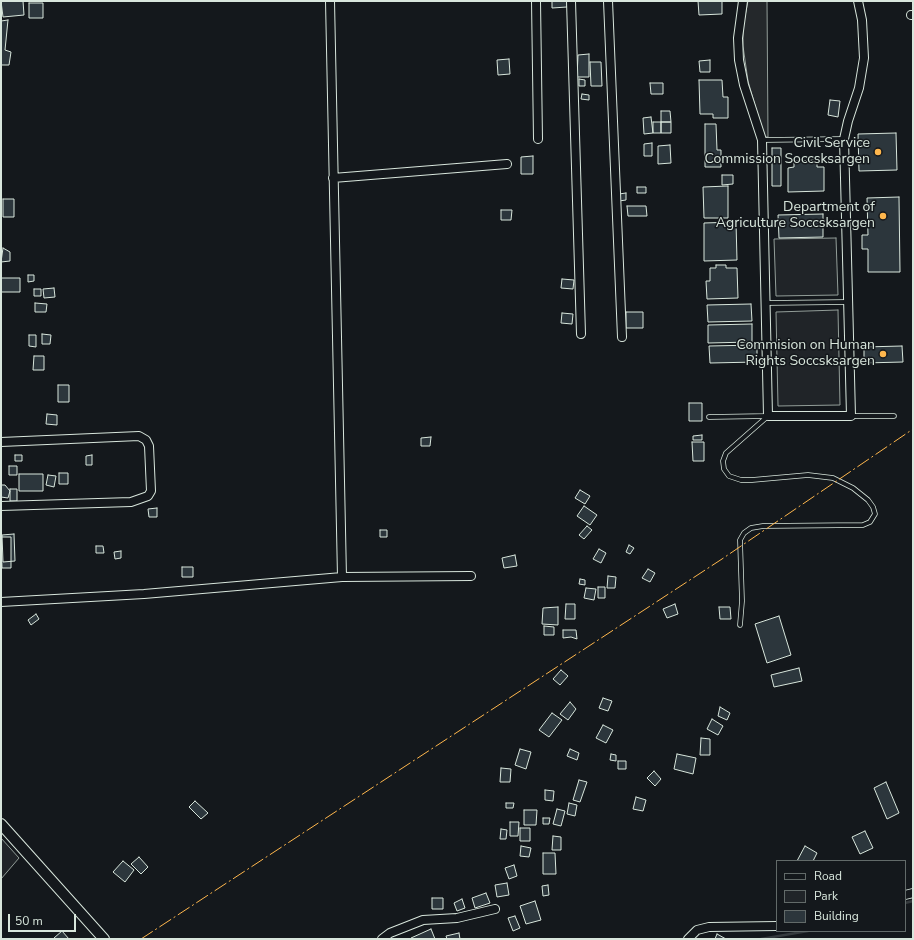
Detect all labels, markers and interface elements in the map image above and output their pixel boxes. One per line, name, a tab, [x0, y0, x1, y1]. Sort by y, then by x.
place label: Civil Service Commission Soccsksargen	[705, 136, 870, 168]
marker: Civil Service Commission Soccsksargen	[873, 147, 883, 157]
place label: Department of Agriculture Soccsksargen	[716, 200, 875, 232]
marker: Department of Agriculture Soccsksargen	[878, 211, 888, 221]
place label: Commision on Human Rights Soccsksargen	[737, 338, 875, 370]
marker: Commision on Human Rights Soccsksargen	[878, 349, 888, 359]
legend	[776, 860, 906, 932]
text: Road	[814, 868, 842, 884]
text: Park	[814, 888, 838, 904]
scale bar	[10, 906, 78, 932]
text: Building	[814, 908, 859, 924]
text: 50 m	[15, 913, 43, 929]

